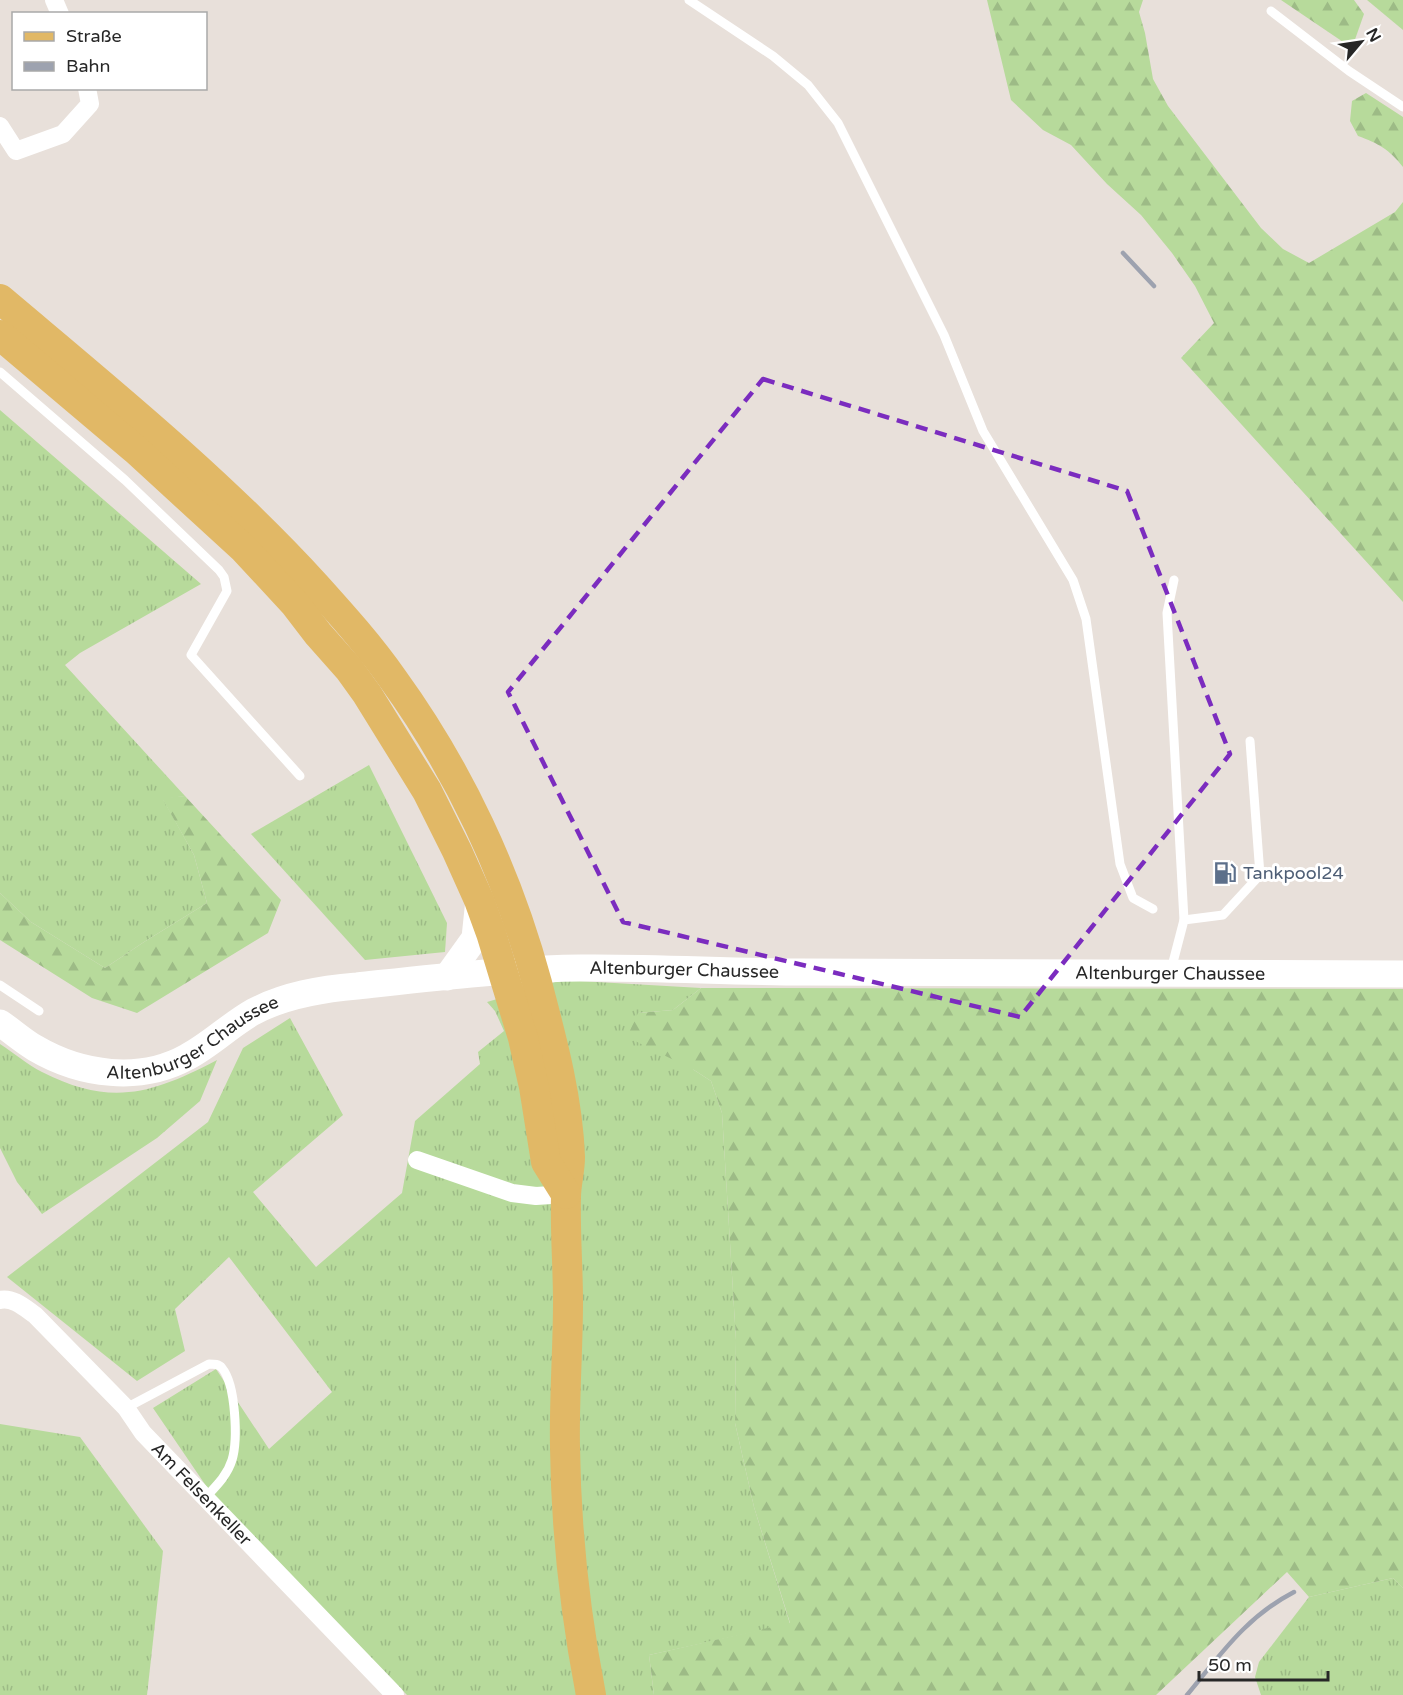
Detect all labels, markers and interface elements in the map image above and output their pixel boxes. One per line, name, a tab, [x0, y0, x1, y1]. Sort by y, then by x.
legend	[12, 12, 207, 90]
north arrow	[1331, 12, 1391, 72]
text: Straße	[66, 25, 122, 47]
text: N	[1361, 25, 1385, 46]
text: Bahn	[66, 55, 111, 77]
fuel station icon: Tankpool24	[1212, 860, 1238, 886]
place label: Tankpool24	[1243, 862, 1344, 884]
street label: Altenburger Chaussee	[589, 957, 779, 983]
street label: Altenburger Chaussee	[1075, 962, 1265, 985]
street label: Altenburger Chaussee	[106, 991, 282, 1084]
street label: Am Felsenkeller	[147, 1437, 256, 1550]
scale bar	[1199, 1644, 1328, 1682]
text: 50 m	[1208, 1654, 1252, 1676]

